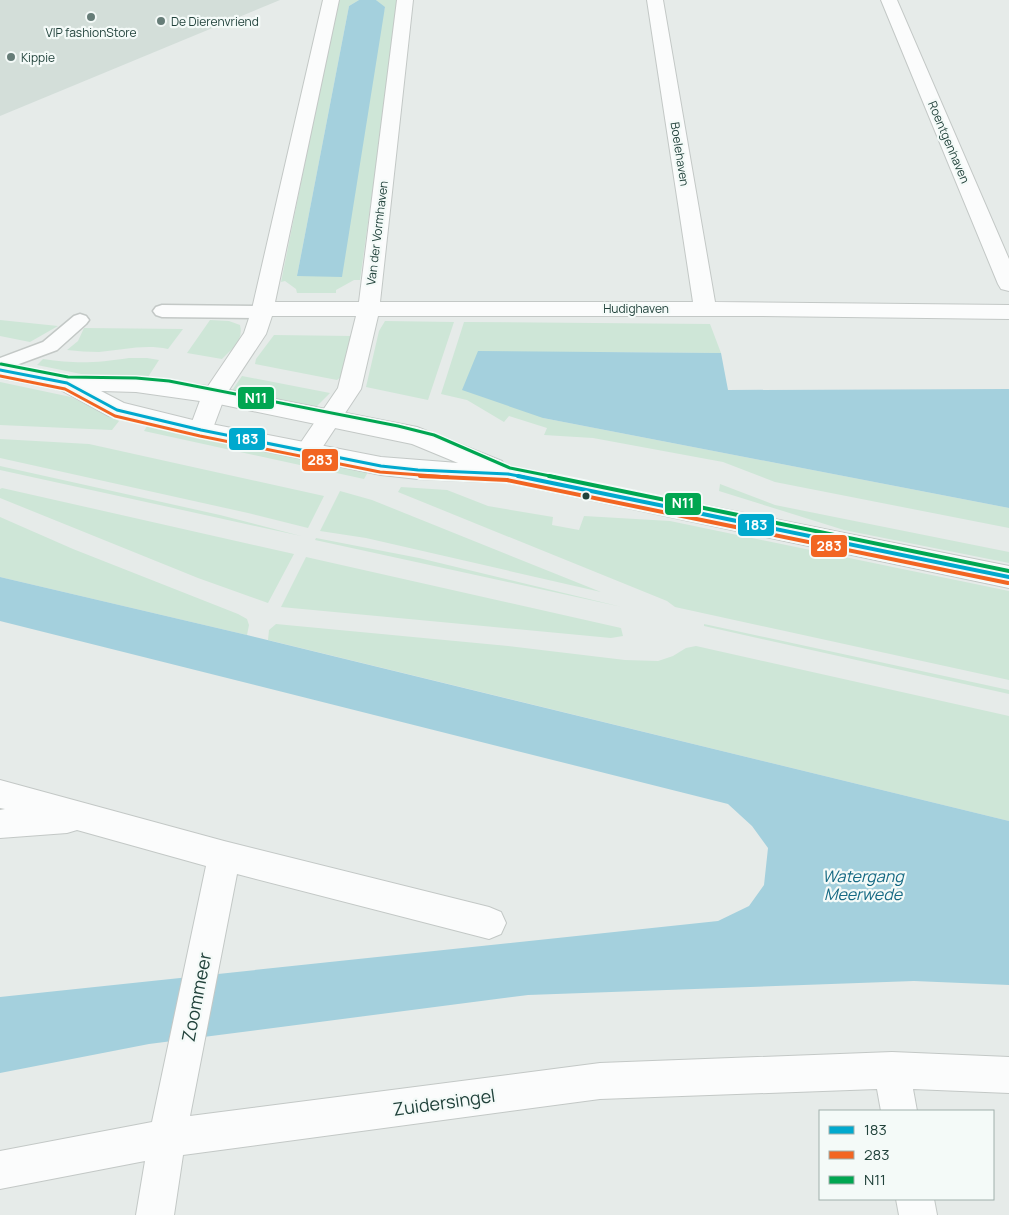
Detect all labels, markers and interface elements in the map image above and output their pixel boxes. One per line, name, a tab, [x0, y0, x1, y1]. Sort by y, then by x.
marker: VIP fashionStore	[85, 11, 97, 23]
place label: De Dierenvriend	[171, 13, 259, 30]
marker: De Dierenvriend	[155, 15, 167, 27]
place label: VIP fashionStore	[45, 24, 137, 41]
place label: Kippie	[21, 49, 55, 66]
marker: Kippie	[5, 51, 17, 63]
street label: Roentgenhaven	[924, 98, 974, 186]
street label: Boelehaven	[667, 121, 693, 187]
street label: Van der Vormhaven	[362, 180, 392, 286]
street label: Hudighaven	[603, 300, 669, 317]
line badge: N11	[237, 386, 275, 410]
text: N11	[245, 388, 267, 407]
line badge: 183	[228, 427, 266, 451]
text: 183	[236, 429, 258, 448]
line badge: 283	[301, 448, 339, 472]
text: 283	[307, 450, 333, 469]
unlabelled marker	[581, 491, 591, 501]
line badge: N11	[664, 492, 702, 516]
text: N11	[672, 493, 694, 512]
line badge: 183	[737, 513, 775, 537]
text: 183	[745, 515, 767, 534]
line badge: 283	[810, 534, 848, 558]
text: 283	[816, 536, 842, 555]
water label: Watergang Meerwede	[822, 865, 905, 905]
street label: Zoommeer	[176, 950, 216, 1044]
street label: Zuidersingel	[391, 1083, 497, 1121]
legend	[819, 1110, 994, 1200]
text: 183	[864, 1119, 887, 1140]
text: 283	[864, 1144, 890, 1165]
text: N11	[864, 1169, 886, 1190]

